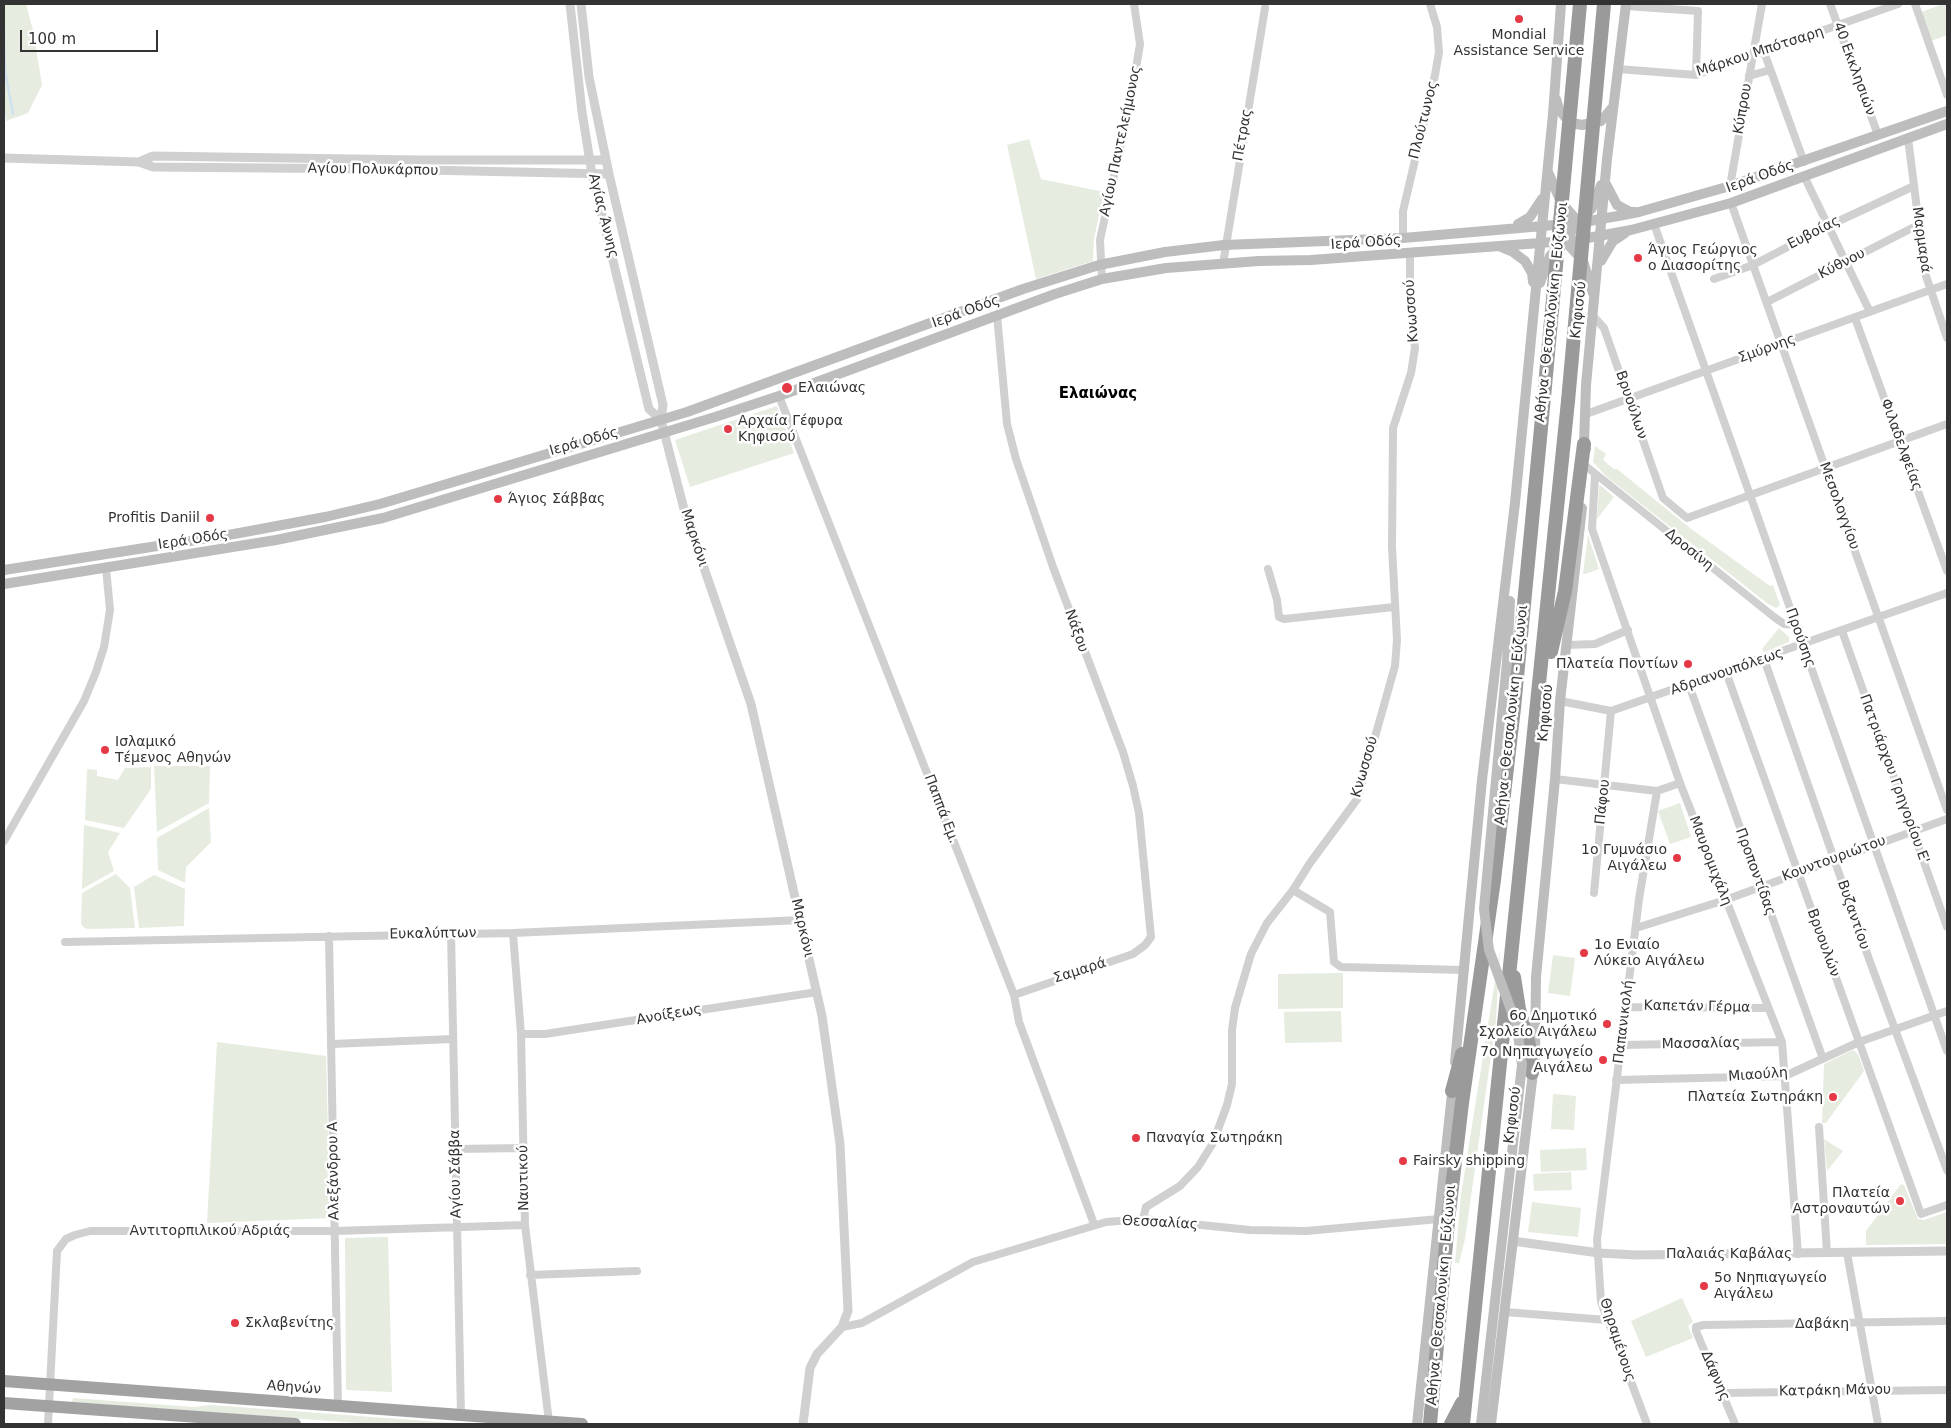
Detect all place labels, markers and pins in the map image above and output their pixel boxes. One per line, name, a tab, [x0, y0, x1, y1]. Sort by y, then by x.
marker: Mondial Assistance Service	[1513, 13, 1525, 25]
place label: Mondial Assistance Service	[1454, 27, 1584, 59]
place label: Άγιος Γεώργιος ο Διασορίτης	[1648, 242, 1758, 274]
marker: Άγιος Γεώργιος ο Διασορίτης	[1632, 252, 1644, 264]
place label: Ελαιώνας	[798, 380, 866, 396]
marker: Ελαιώνας	[780, 381, 794, 395]
place label: Αρχαία Γέφυρα Κηφισού	[738, 413, 843, 446]
marker: Αρχαία Γέφυρα Κηφισού	[722, 423, 734, 435]
place label: Άγιος Σάββας	[508, 491, 605, 507]
marker: Άγιος Σάββας	[492, 493, 504, 505]
place label: Profitis Daniil	[108, 510, 200, 526]
marker: Profitis Daniil	[204, 512, 216, 524]
place label: Πλατεία Ποντίων	[1556, 656, 1678, 672]
marker: Πλατεία Ποντίων	[1682, 658, 1694, 670]
place label: Ισλαμικό Τέμενος Αθηνών	[115, 734, 231, 766]
marker: Ισλαμικό Τέμενος Αθηνών	[99, 744, 111, 756]
place label: 1ο Γυμνάσιο Αιγάλεω	[1581, 842, 1667, 874]
marker: 1ο Γυμνάσιο Αιγάλεω	[1671, 852, 1683, 864]
place label: 1ο Ενιαίο Λύκειο Αιγάλεω	[1594, 937, 1705, 970]
marker: 1ο Ενιαίο Λύκειο Αιγάλεω	[1578, 947, 1590, 959]
place label: 6ο Δημοτικό Σχολείο Αιγάλεω	[1478, 1008, 1597, 1040]
marker: 6ο Δημοτικό Σχολείο Αιγάλεω	[1601, 1018, 1613, 1030]
place label: 7ο Νηπιαγωγείο Αιγάλεω	[1480, 1044, 1593, 1076]
marker: 7ο Νηπιαγωγείο Αιγάλεω	[1597, 1054, 1609, 1066]
place label: Πλατεία Σωτηράκη	[1687, 1089, 1823, 1105]
marker: Πλατεία Σωτηράκη	[1827, 1091, 1839, 1103]
place label: Παναγία Σωτηράκη	[1146, 1130, 1283, 1146]
marker: Παναγία Σωτηράκη	[1130, 1132, 1142, 1144]
place label: Fairsky shipping	[1413, 1153, 1525, 1169]
marker: Fairsky shipping	[1397, 1155, 1409, 1167]
place label: Πλατεία Αστροναυτών	[1793, 1185, 1890, 1218]
marker: Πλατεία Αστροναυτών	[1894, 1195, 1906, 1207]
place label: 5ο Νηπιαγωγείο Αιγάλεω	[1714, 1270, 1827, 1302]
marker: 5ο Νηπιαγωγείο Αιγάλεω	[1698, 1280, 1710, 1292]
place label: Σκλαβενίτης	[245, 1315, 334, 1331]
marker: Σκλαβενίτης	[229, 1317, 241, 1329]

